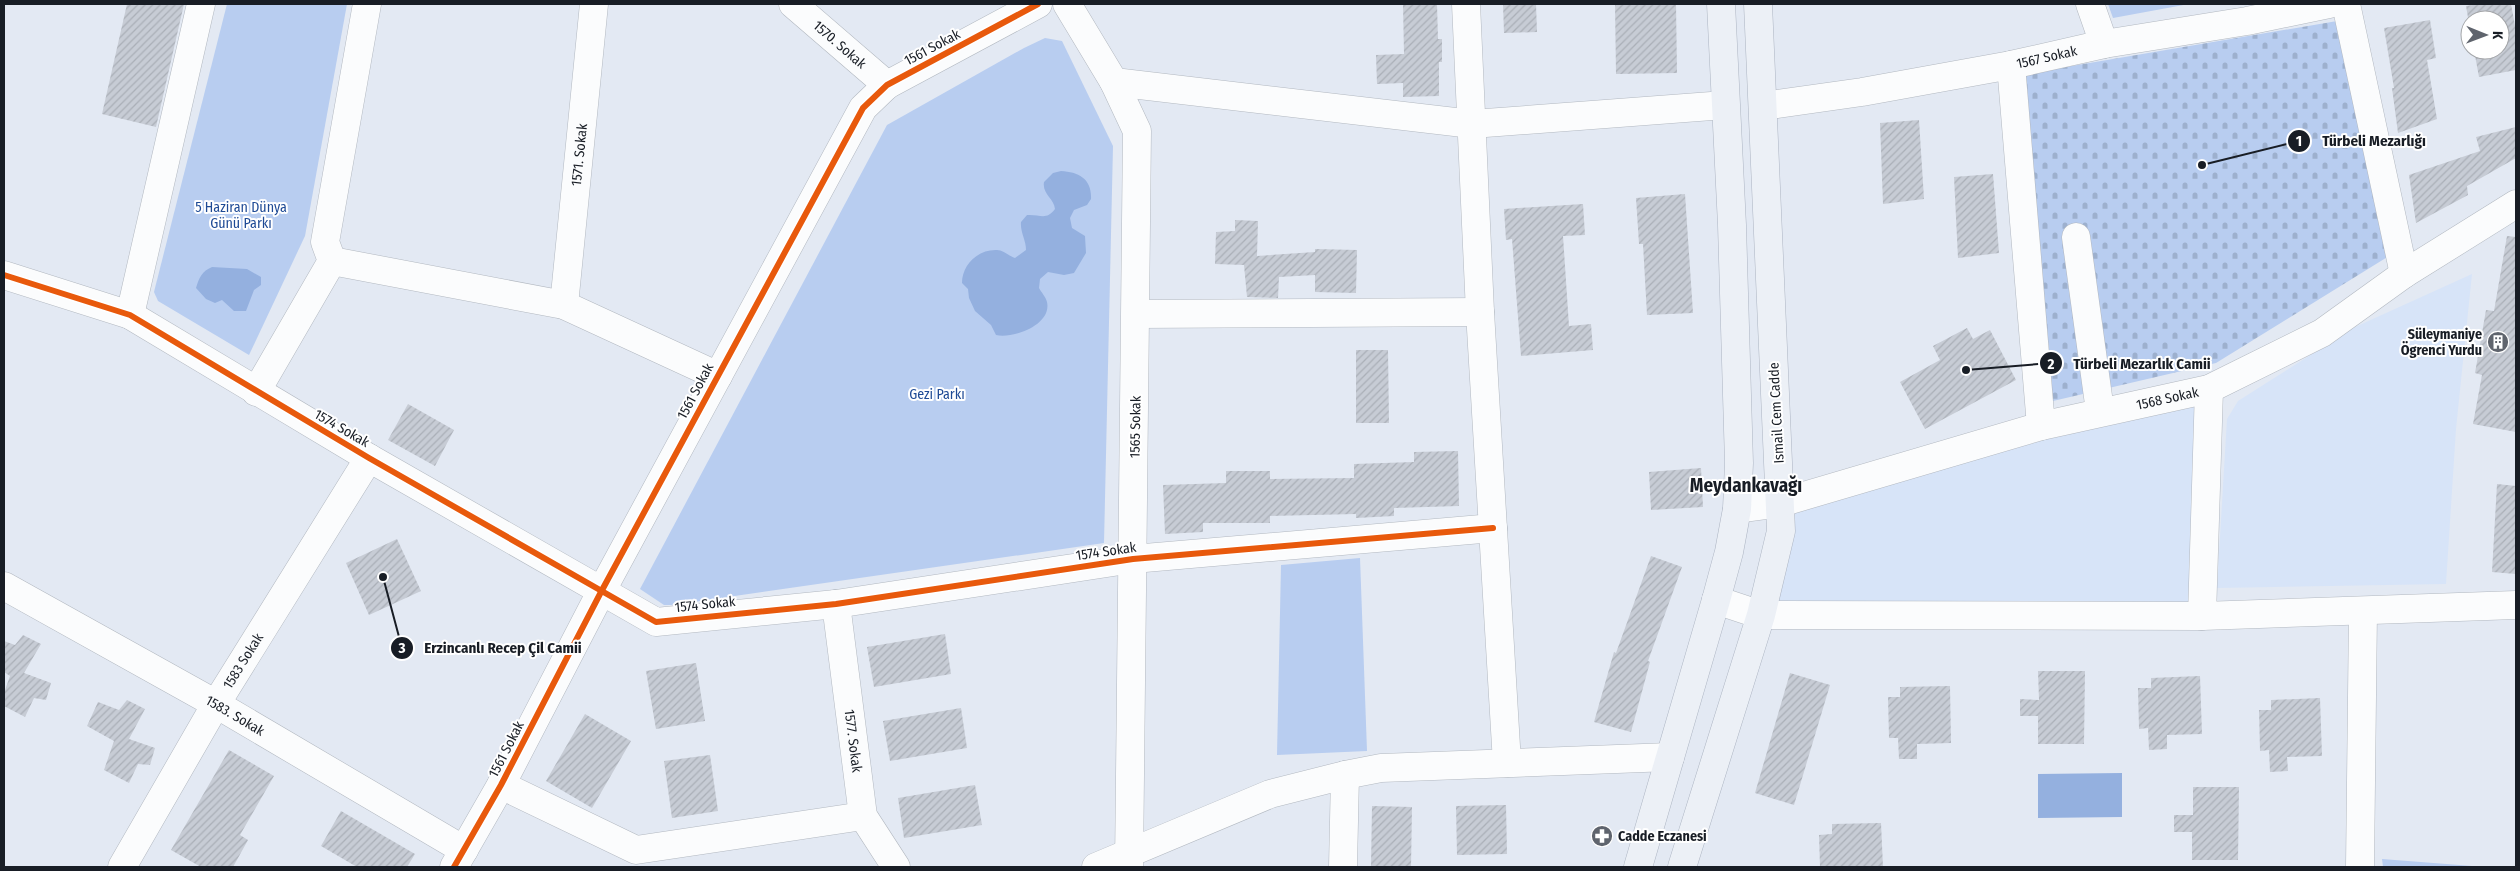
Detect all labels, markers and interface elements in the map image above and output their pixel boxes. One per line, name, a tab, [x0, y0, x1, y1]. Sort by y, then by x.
north arrow	[2460, 10, 2510, 60]
street label: 1570. Sokak	[810, 17, 870, 73]
street label: 1561 Sokak	[901, 25, 964, 69]
text: K	[2489, 31, 2506, 40]
street label: 1567 Sokak	[2015, 42, 2079, 73]
street label: 1571. Sokak	[568, 122, 591, 187]
callout: Türbeli Mezarlığı	[2287, 126, 2435, 156]
text: 1	[2296, 132, 2302, 150]
text: Türbeli Mezarlığı	[2322, 132, 2426, 150]
park label: 5 Haziran Dünya Günü Parkı	[195, 199, 287, 232]
place label: Süleymaniye Ögrenci Yurdu	[2401, 326, 2482, 359]
building icon: Süleymaniye Ögrenci Yurdu	[2486, 330, 2510, 354]
callout: Türbeli Mezarlık Camii	[2038, 348, 2221, 378]
text: 2	[2047, 355, 2055, 373]
text: Türbeli Mezarlık Camii	[2073, 355, 2211, 373]
street label: 1561 Sokak	[674, 360, 717, 422]
street label: Ismail Cem Cadde	[1765, 362, 1788, 464]
street label: 1568 Sokak	[2135, 383, 2201, 414]
park label: Gezi Parkı	[909, 386, 965, 403]
street label: 1565 Sokak	[1126, 395, 1145, 458]
street label: 1574 Sokak	[311, 406, 373, 451]
district label: Meydankavağı	[1690, 474, 1802, 497]
street label: 1574 Sokak	[1075, 539, 1138, 564]
street label: 1574 Sokak	[674, 593, 737, 616]
street label: 1583 Sokak	[220, 630, 267, 692]
callout: Erzincanlı Recep Çil Camii	[389, 633, 592, 663]
text: 3	[397, 639, 406, 657]
text: Erzincanlı Recep Çil Camii	[424, 639, 582, 658]
street label: 1583. Sokak	[203, 692, 268, 740]
street label: 1577. Sokak	[841, 708, 865, 774]
street label: 1561 Sokak	[485, 718, 528, 780]
pharmacy icon: Cadde Eczanesi	[1590, 824, 1614, 848]
place label: Cadde Eczanesi	[1618, 828, 1707, 845]

